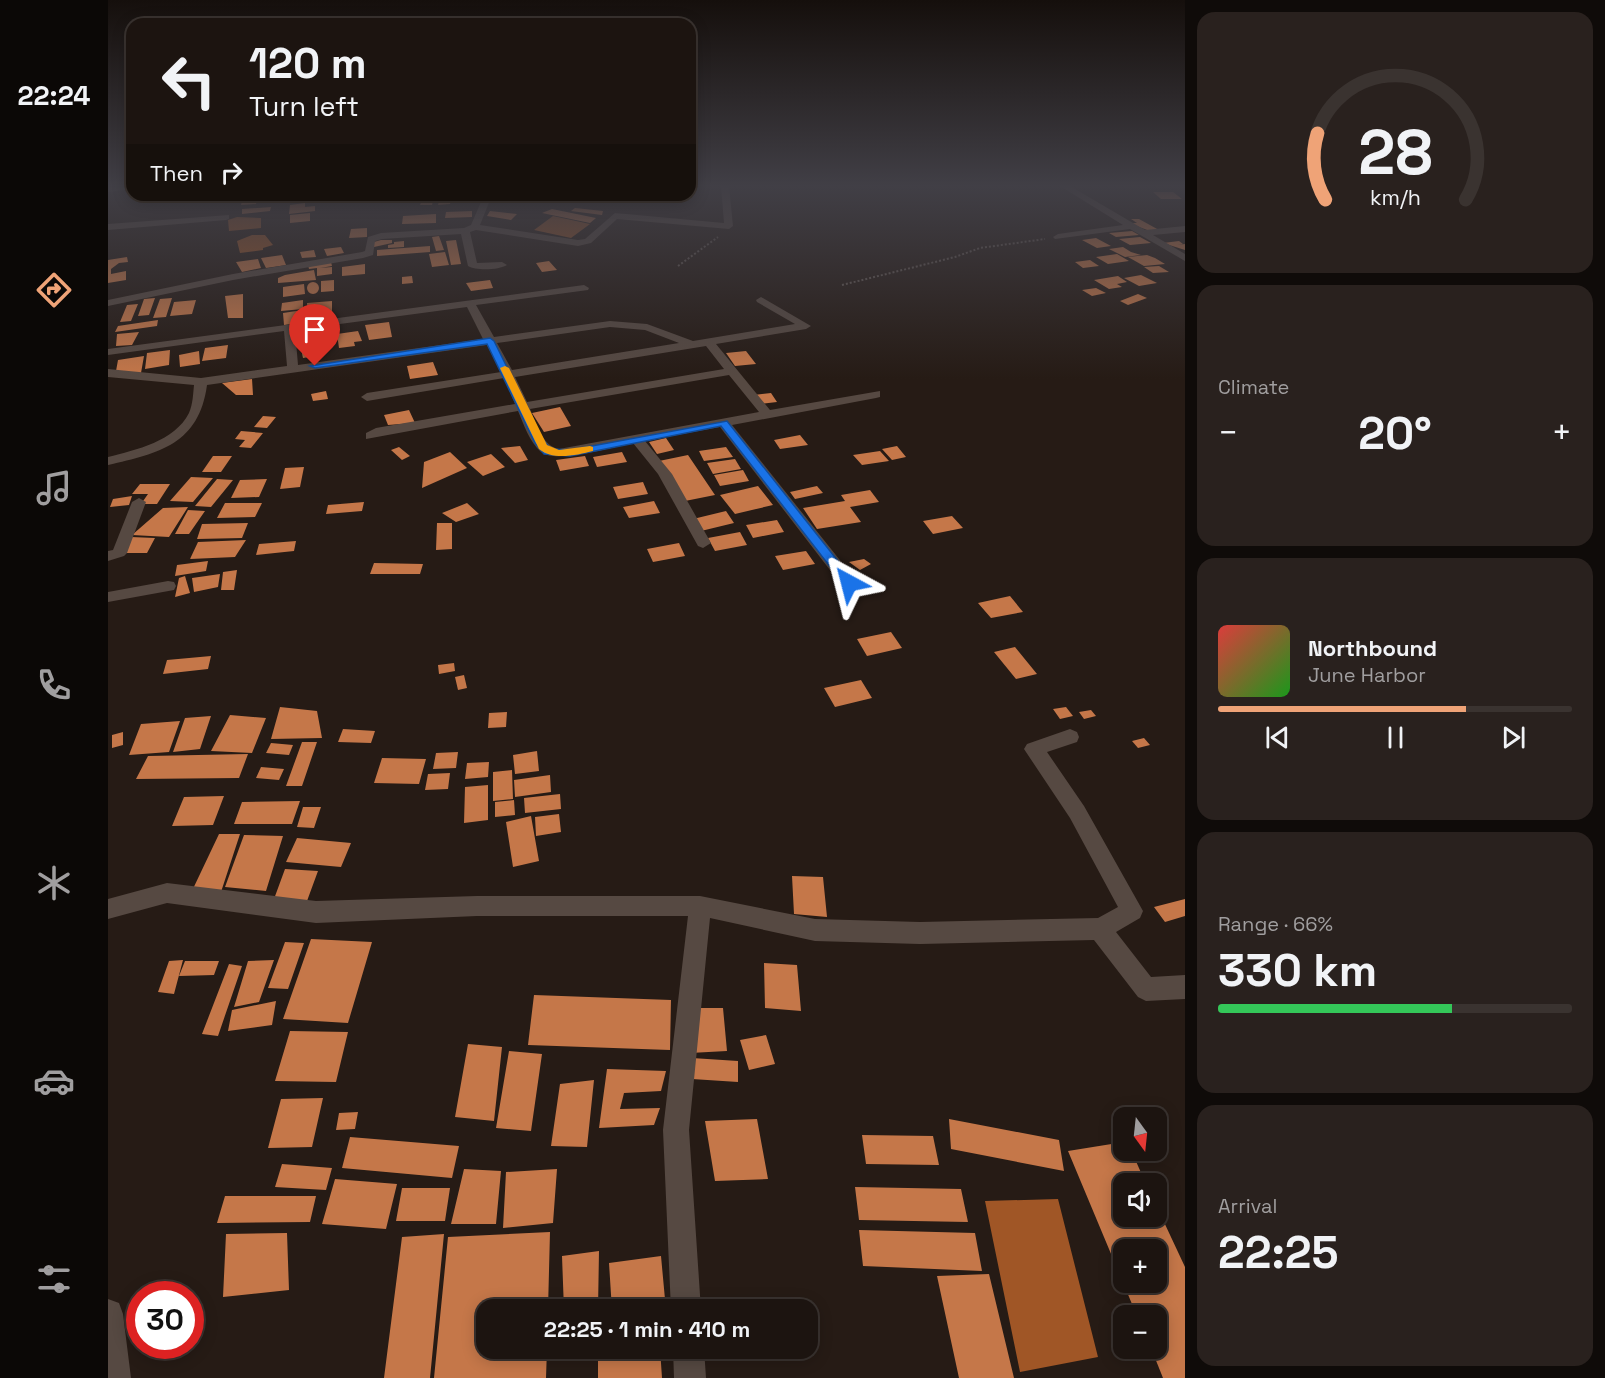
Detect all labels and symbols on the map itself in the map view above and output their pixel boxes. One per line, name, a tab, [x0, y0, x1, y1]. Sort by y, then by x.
pin	[289, 304, 340, 366]
position arrow	[817, 551, 881, 615]
north arrow	[1113, 1107, 1167, 1161]
speed limit sign: 30	[126, 1281, 204, 1359]

